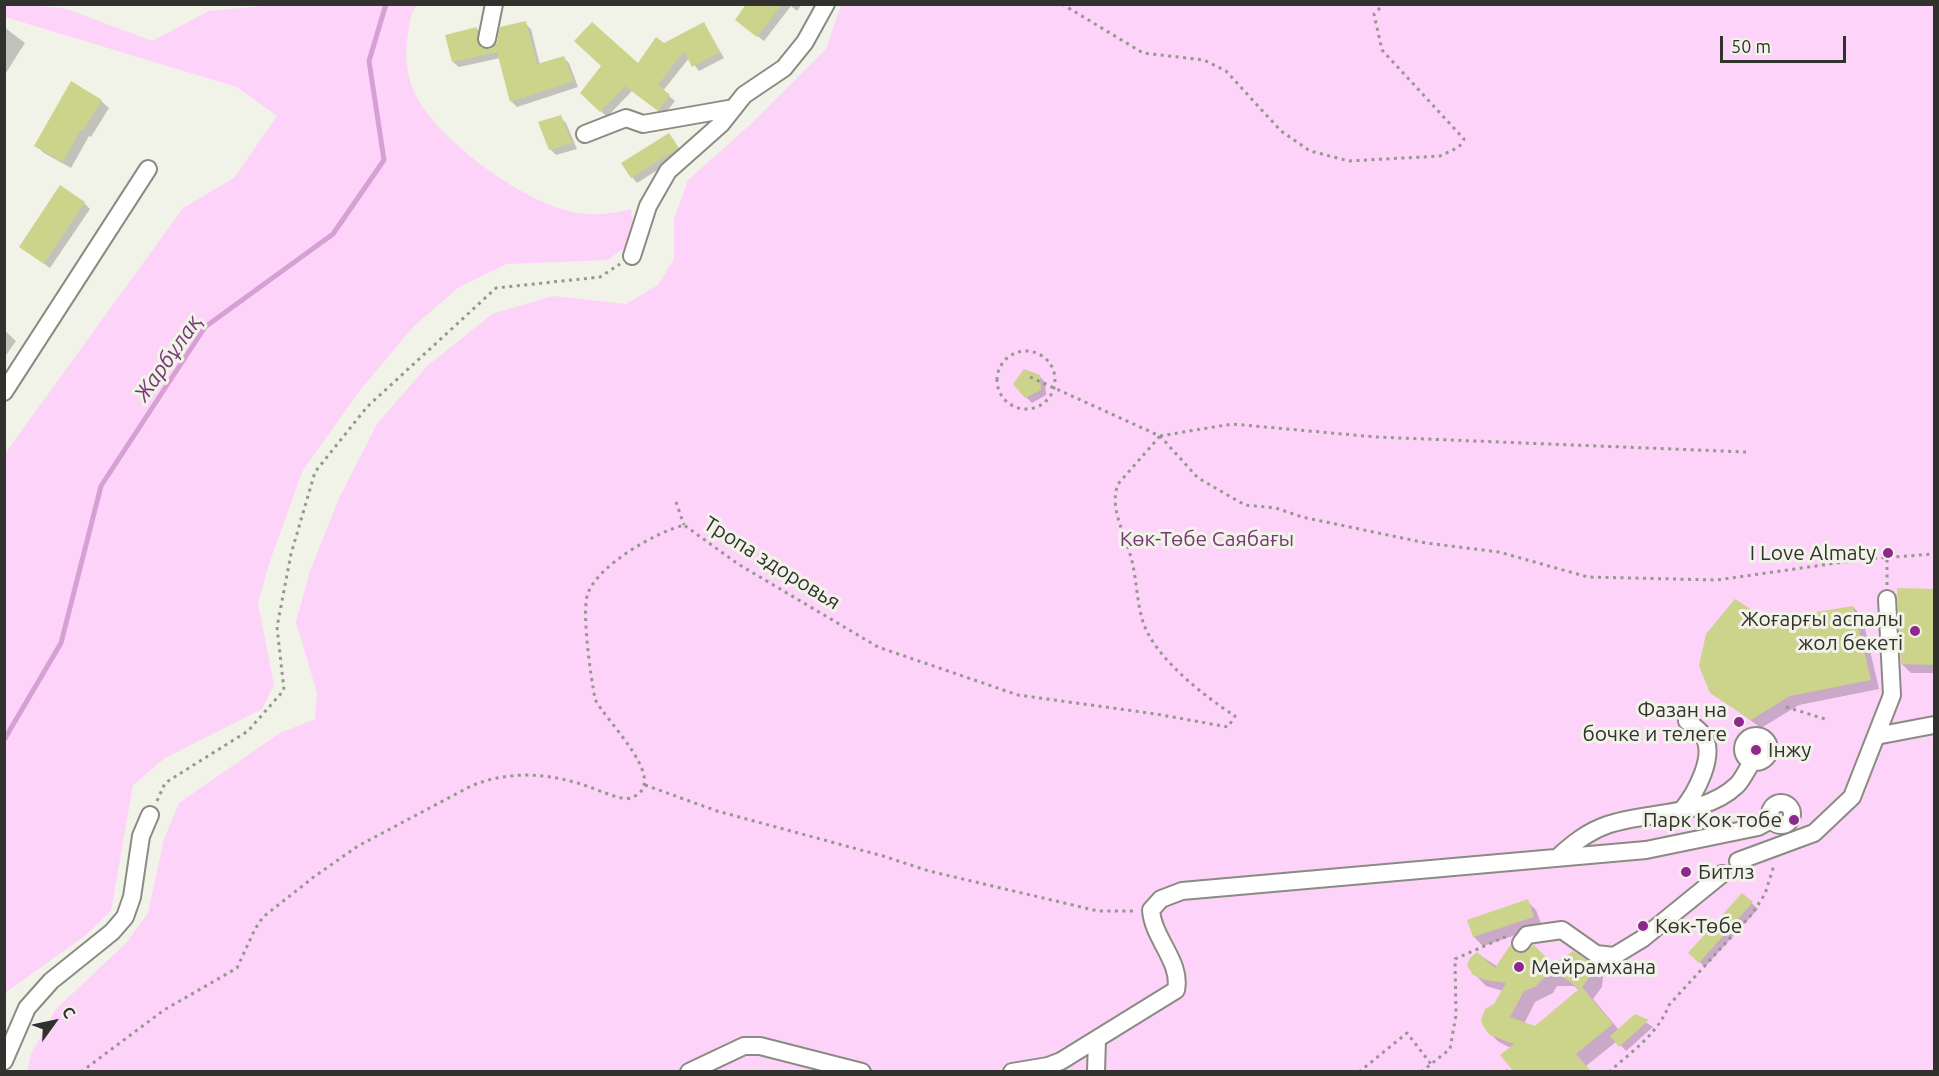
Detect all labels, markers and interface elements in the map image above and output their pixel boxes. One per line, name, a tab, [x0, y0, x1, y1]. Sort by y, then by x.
scale bar	[1723, 24, 1849, 62]
text: 50 m	[1731, 36, 1771, 56]
water label: Жарбұлақ	[129, 310, 207, 406]
street label: Тропа здоровья	[699, 511, 845, 615]
park label: Көк-Төбе Саябағы	[1120, 526, 1294, 552]
place label: I Love Almaty	[1750, 540, 1876, 566]
marker: I Love Almaty	[1881, 546, 1895, 560]
place label: Жоғарғы аспалы жол бекеті	[1741, 606, 1903, 656]
marker: Жоғарғы аспалы жол бекеті	[1908, 624, 1922, 638]
place label: Фазан на бочке и телеге	[1582, 697, 1727, 747]
marker: Фазан на бочке и телеге	[1732, 715, 1746, 729]
place label: Інжу	[1768, 737, 1811, 763]
marker: Інжу	[1749, 743, 1763, 757]
place label: Парк Кок тобе	[1643, 807, 1782, 833]
marker: Парк Кок тобе	[1787, 813, 1801, 827]
place label: Битлз	[1698, 859, 1754, 885]
marker: Битлз	[1679, 865, 1693, 879]
place label: Көк-Төбе	[1655, 913, 1742, 939]
marker: Көк-Төбе	[1636, 919, 1650, 933]
place label: Мейрамхана	[1531, 954, 1656, 980]
marker: Мейрамхана	[1512, 960, 1526, 974]
north arrow	[24, 992, 84, 1052]
text: С	[59, 1003, 79, 1021]

